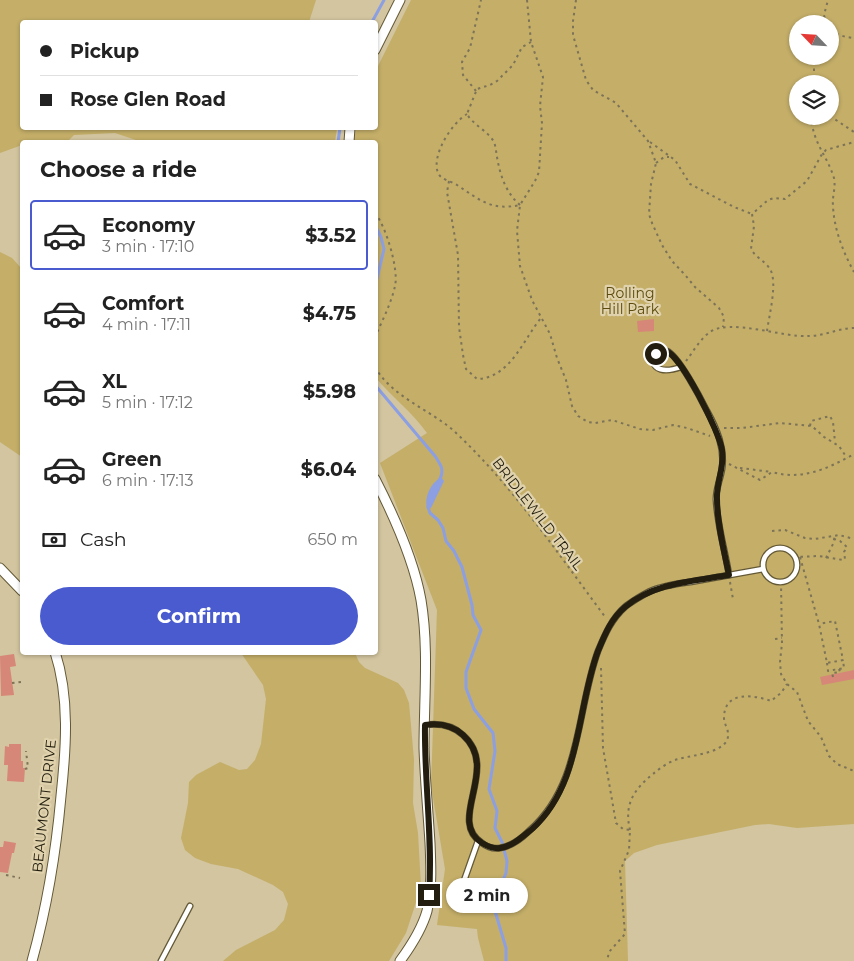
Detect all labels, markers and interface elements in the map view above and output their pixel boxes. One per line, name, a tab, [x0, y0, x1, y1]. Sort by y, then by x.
north arrow	[789, 15, 839, 65]
map controls	[789, 15, 839, 125]
text: Pickup	[70, 40, 139, 63]
button: layers	[789, 75, 839, 125]
text: Rose Glen Road	[70, 88, 226, 111]
text: Choose a ride	[40, 156, 197, 183]
icon: car	[42, 213, 87, 258]
text: Economy	[102, 214, 195, 237]
text: $3.52	[305, 224, 356, 247]
text: 3 min · 17:10	[102, 237, 194, 256]
park label: Rolling Hill Park	[601, 284, 660, 318]
icon: car	[42, 291, 87, 336]
text: Comfort	[102, 292, 184, 315]
text: $4.75	[303, 302, 356, 325]
text: 4 min · 17:11	[102, 315, 191, 334]
route start	[645, 343, 667, 365]
icon: car	[42, 369, 87, 414]
text: XL	[102, 370, 127, 393]
text: $5.98	[303, 380, 356, 403]
text: 5 min · 17:12	[102, 393, 193, 412]
icon: car	[42, 447, 87, 492]
text: Green	[102, 448, 162, 471]
street label: BRIDLEWILD TRAIL	[489, 454, 588, 574]
text: $6.04	[301, 458, 356, 481]
text: 6 min · 17:13	[102, 471, 194, 490]
icon: cash	[40, 526, 68, 554]
text: Cash	[80, 528, 127, 551]
text: 650 m	[307, 530, 358, 549]
button: Confirm	[40, 587, 358, 645]
street label: BEAUMONT DRIVE	[28, 739, 60, 873]
callout: 2 min	[446, 878, 529, 912]
route end	[418, 884, 440, 906]
text: 2 min	[464, 886, 510, 905]

